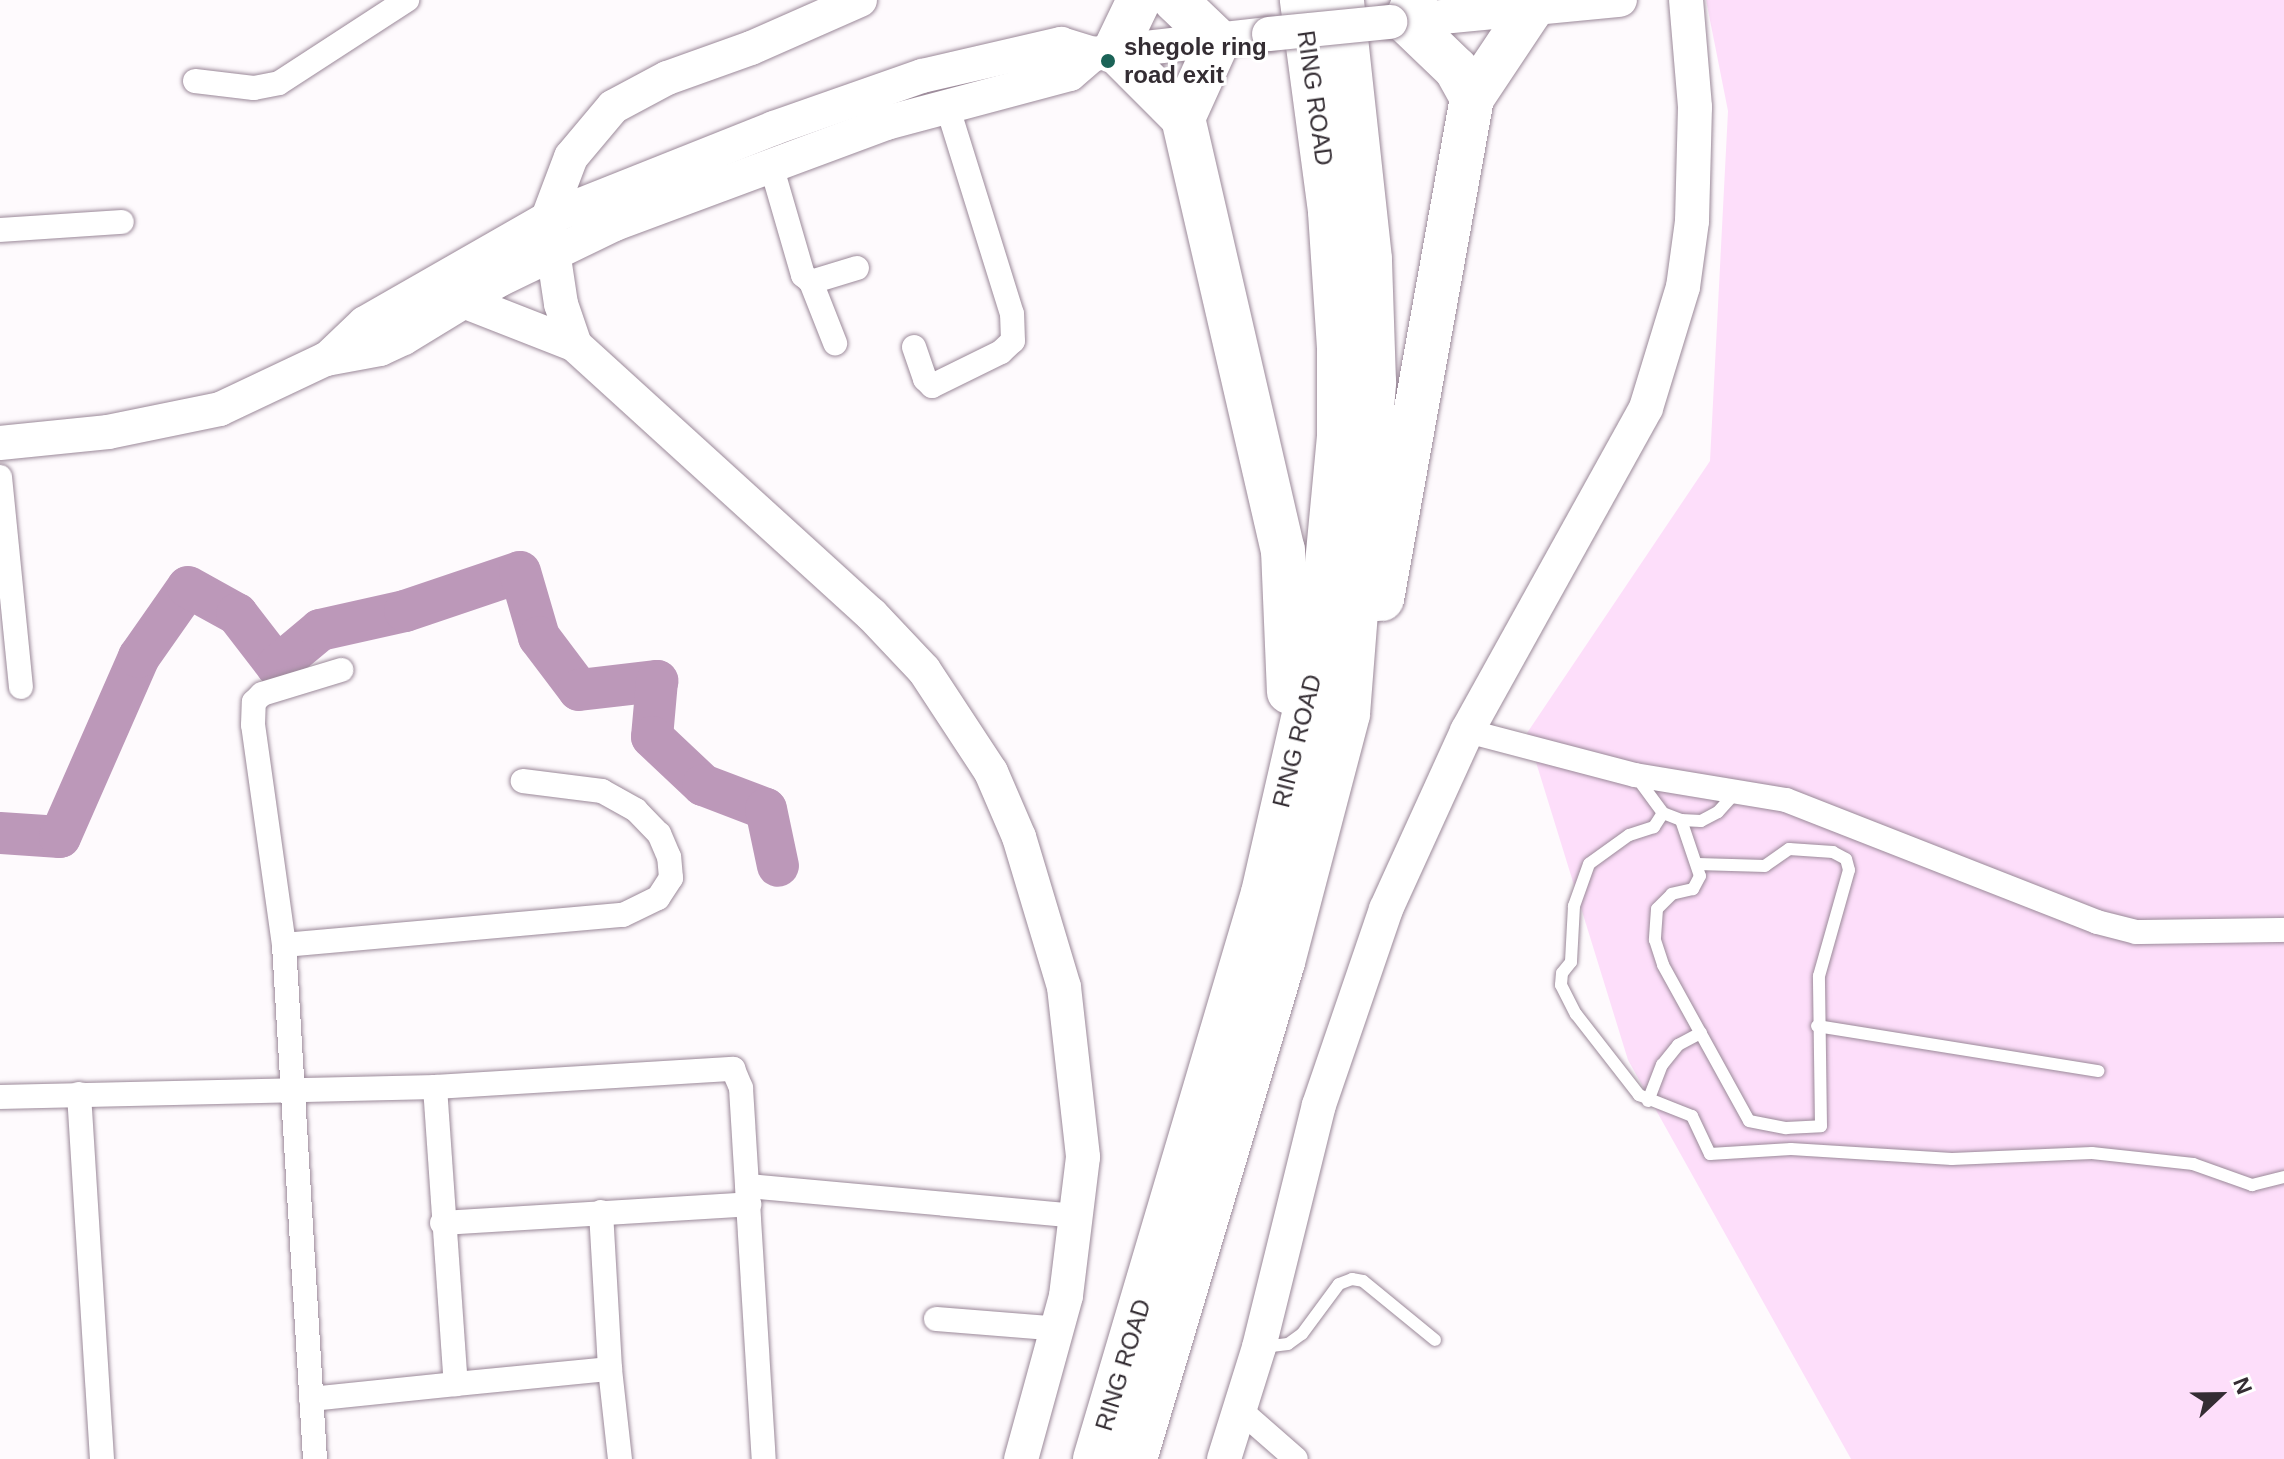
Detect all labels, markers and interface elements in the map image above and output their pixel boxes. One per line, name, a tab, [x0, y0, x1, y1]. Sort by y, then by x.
street label: RING ROAD	[1291, 29, 1339, 167]
place label: shegole ring road exit	[1124, 33, 1267, 89]
marker: shegole ring road exit	[1099, 52, 1117, 70]
street label: RING ROAD	[1267, 672, 1327, 810]
street label: RING ROAD	[1089, 1296, 1157, 1434]
north arrow	[2180, 1355, 2260, 1435]
text: N	[2228, 1374, 2257, 1398]

